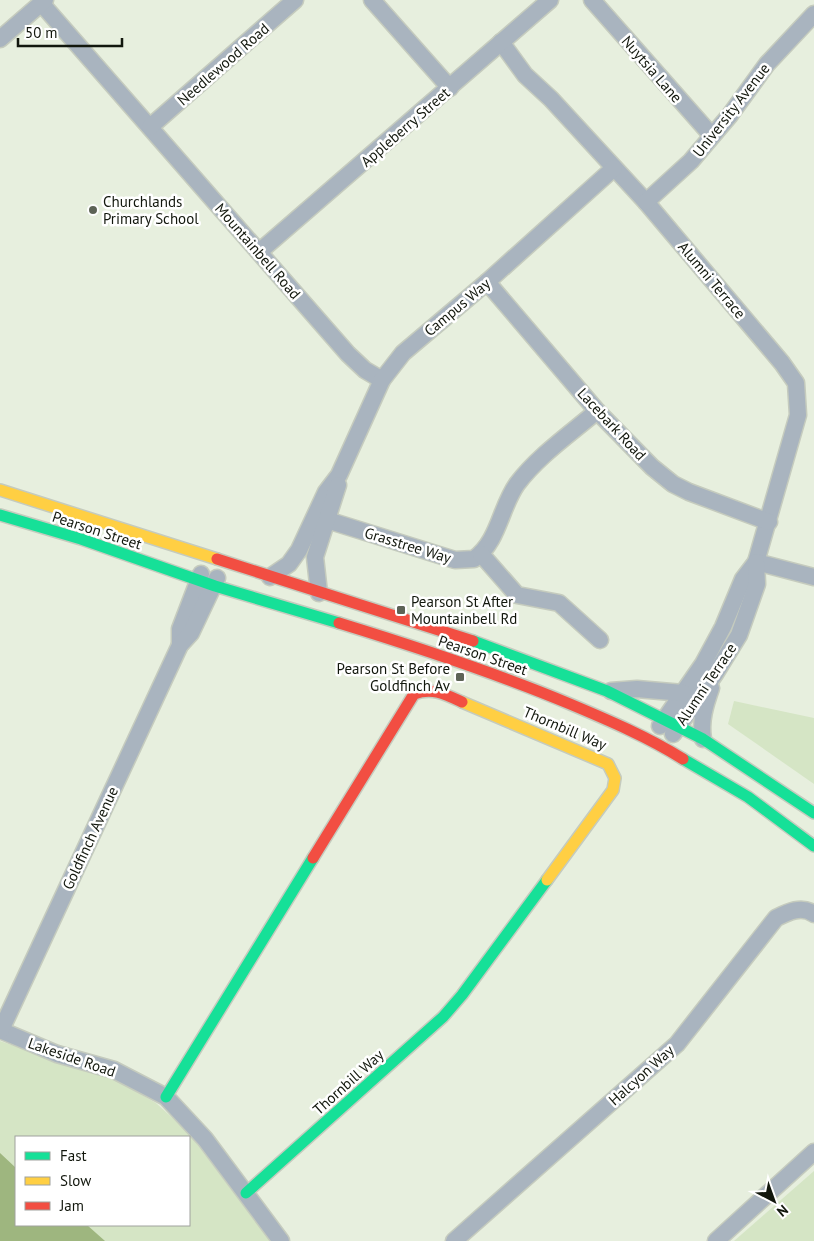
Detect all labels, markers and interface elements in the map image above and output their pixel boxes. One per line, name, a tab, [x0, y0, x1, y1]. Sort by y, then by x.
scale bar	[18, 15, 121, 47]
street label: Needlewood Road	[173, 19, 273, 109]
text: 50 m	[25, 23, 58, 42]
street label: Nuytsia Lane	[618, 32, 686, 106]
street label: University Avenue	[688, 59, 774, 161]
street label: Appleberry Street	[357, 83, 453, 171]
place label: Churchlands Primary School	[103, 192, 199, 228]
street label: Mountainbell Road	[211, 199, 305, 303]
marker: Churchlands Primary School	[87, 204, 99, 216]
street label: Alumni Terrace	[674, 238, 750, 322]
street label: Campus Way	[420, 274, 494, 340]
street label: Lacebark Road	[574, 384, 650, 464]
street label: Pearson Street	[50, 507, 144, 553]
street label: Grasstree Way	[362, 523, 454, 567]
place label: Pearson St After Mountainbell Rd	[411, 592, 517, 628]
marker: Pearson St After Mountainbell Rd	[395, 604, 407, 616]
street label: Pearson Street	[436, 631, 530, 679]
street label: Alumni Terrace	[672, 639, 740, 729]
place label: Pearson St Before Goldfinch Av	[337, 659, 451, 695]
marker: Pearson St Before Goldfinch Av	[454, 671, 466, 683]
street label: Thornbill Way	[520, 702, 610, 754]
street label: Goldfinch Avenue	[58, 784, 122, 892]
street label: Lakeside Road	[26, 1033, 118, 1081]
street label: Halcyon Way	[604, 1041, 678, 1109]
street label: Thornbill Way	[309, 1045, 387, 1119]
legend	[15, 1136, 190, 1226]
text: Fast	[60, 1146, 87, 1165]
text: Slow	[60, 1171, 91, 1190]
north arrow	[749, 1176, 799, 1226]
text: Jam	[59, 1196, 84, 1215]
text: N	[773, 1201, 792, 1221]

